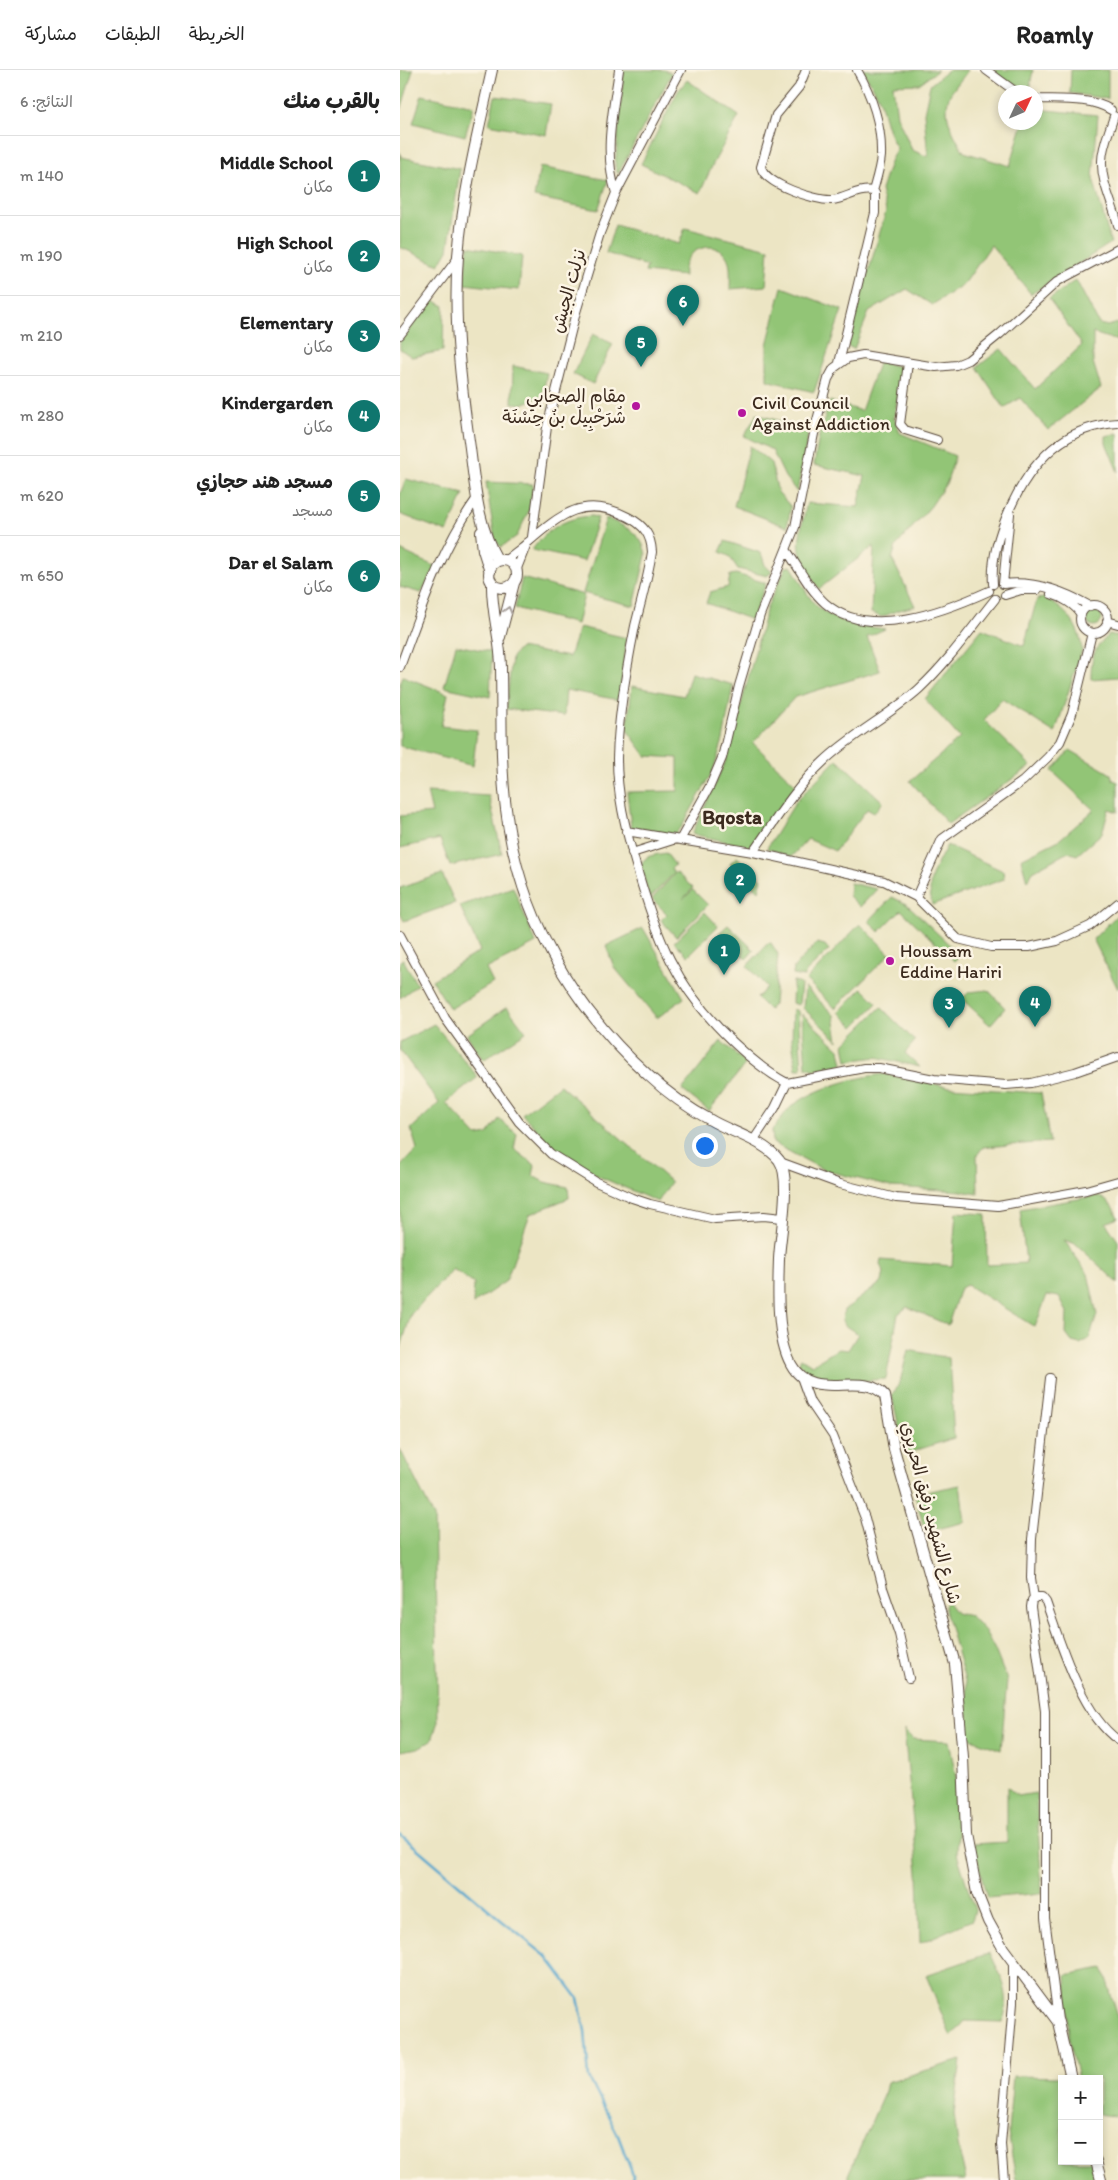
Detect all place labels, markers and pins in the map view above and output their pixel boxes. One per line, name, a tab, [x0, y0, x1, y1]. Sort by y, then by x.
pin: 6	[667, 285, 699, 326]
pin: 5	[625, 326, 657, 367]
place label: مقام الصحابي شُرَحْبِيلُ بنُ حِسْنَة	[502, 385, 626, 431]
place label: Civil Council Against Addiction	[752, 392, 890, 435]
marker: مقام الصحابي شُرَحْبِيلُ بنُ حِسْنَة	[630, 400, 642, 412]
marker: Civil Council Against Addiction	[736, 407, 748, 419]
pin: 2	[724, 863, 756, 904]
pin: 1	[708, 934, 740, 975]
place label: Houssam Eddine Hariri	[900, 940, 1002, 983]
marker: Houssam Eddine Hariri	[884, 955, 896, 967]
pin: 4	[1019, 986, 1051, 1027]
pin: 3	[933, 987, 965, 1028]

